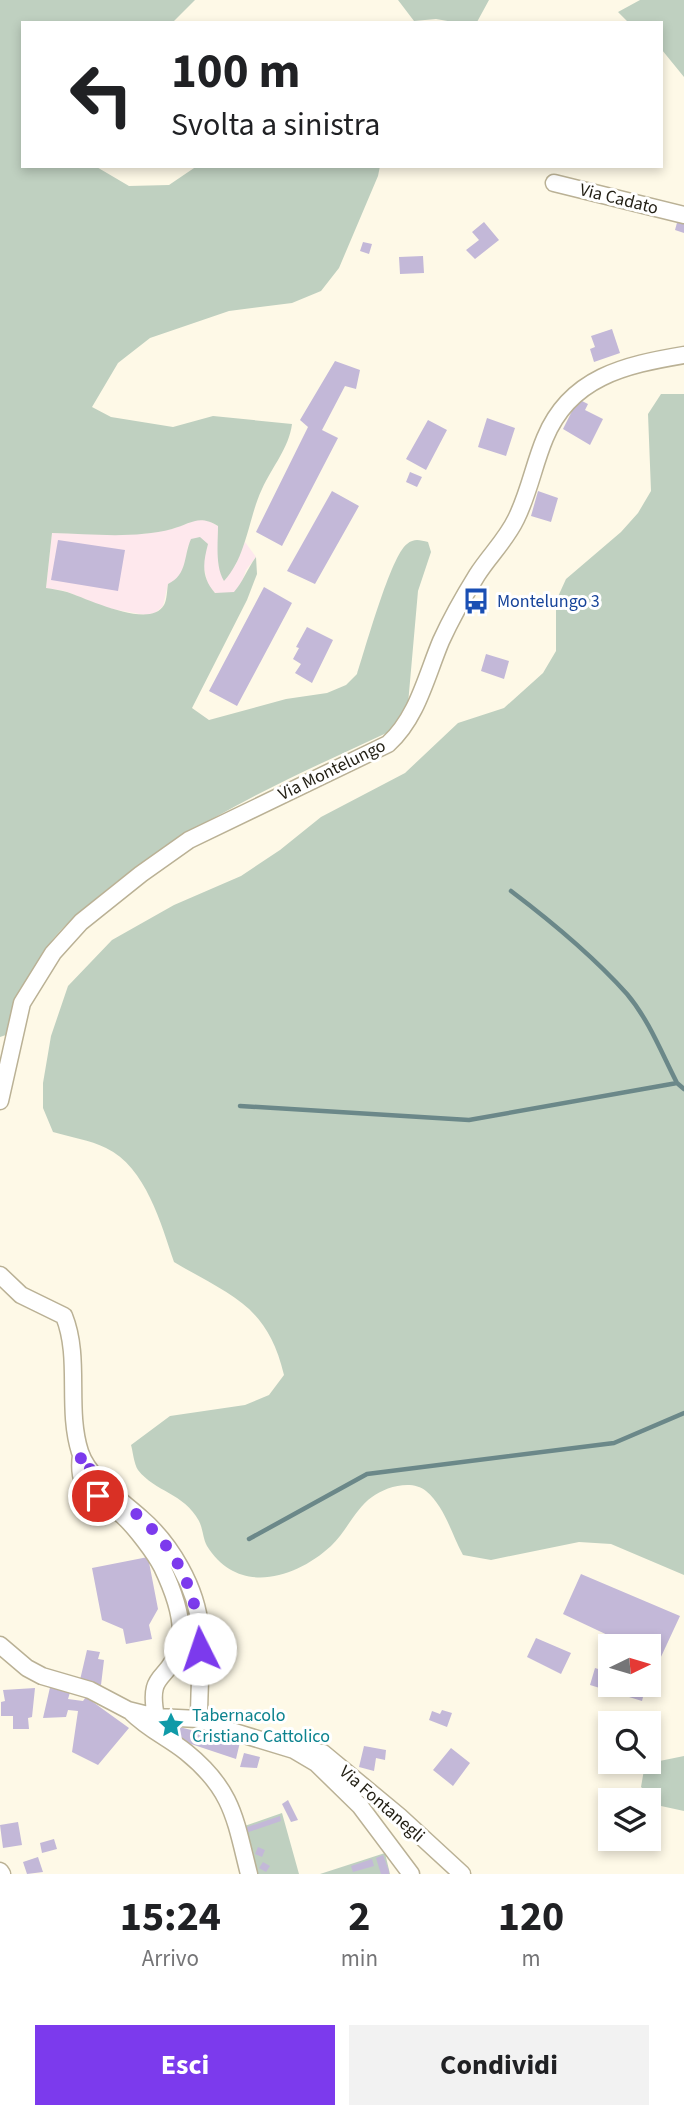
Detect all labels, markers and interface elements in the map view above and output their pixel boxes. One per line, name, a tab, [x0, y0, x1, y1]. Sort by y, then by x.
text: 100 m	[171, 37, 300, 107]
icon: left	[56, 49, 147, 140]
text: Svolta a sinistra	[171, 102, 380, 148]
street label: Via Cadato	[577, 177, 661, 221]
bus stop icon: Montelungo 3	[461, 586, 491, 616]
place label: Montelungo 3	[497, 589, 600, 614]
street label: Via Montelungo	[274, 733, 390, 807]
pin	[68, 1466, 128, 1526]
icon: arrive	[79, 1477, 117, 1515]
position arrow	[163, 1612, 237, 1686]
north arrow	[598, 1634, 662, 1698]
map controls	[598, 1634, 661, 1851]
place label: Tabernacolo Cristiano Cattolico	[192, 1703, 330, 1749]
place icon: Tabernacolo Cristiano Cattolico	[156, 1710, 186, 1740]
button: search	[598, 1711, 661, 1774]
street label: Via Fontanegli	[334, 1760, 430, 1848]
button: layers	[598, 1788, 661, 1851]
text: 15:24	[120, 1887, 221, 1947]
text: 2	[348, 1887, 370, 1947]
text: 120	[498, 1887, 564, 1947]
text: Arrivo	[142, 1942, 199, 1975]
text: min	[341, 1942, 378, 1975]
text: m	[521, 1942, 541, 1975]
button: Esci	[35, 2025, 335, 2105]
button: Condividi	[349, 2025, 649, 2105]

